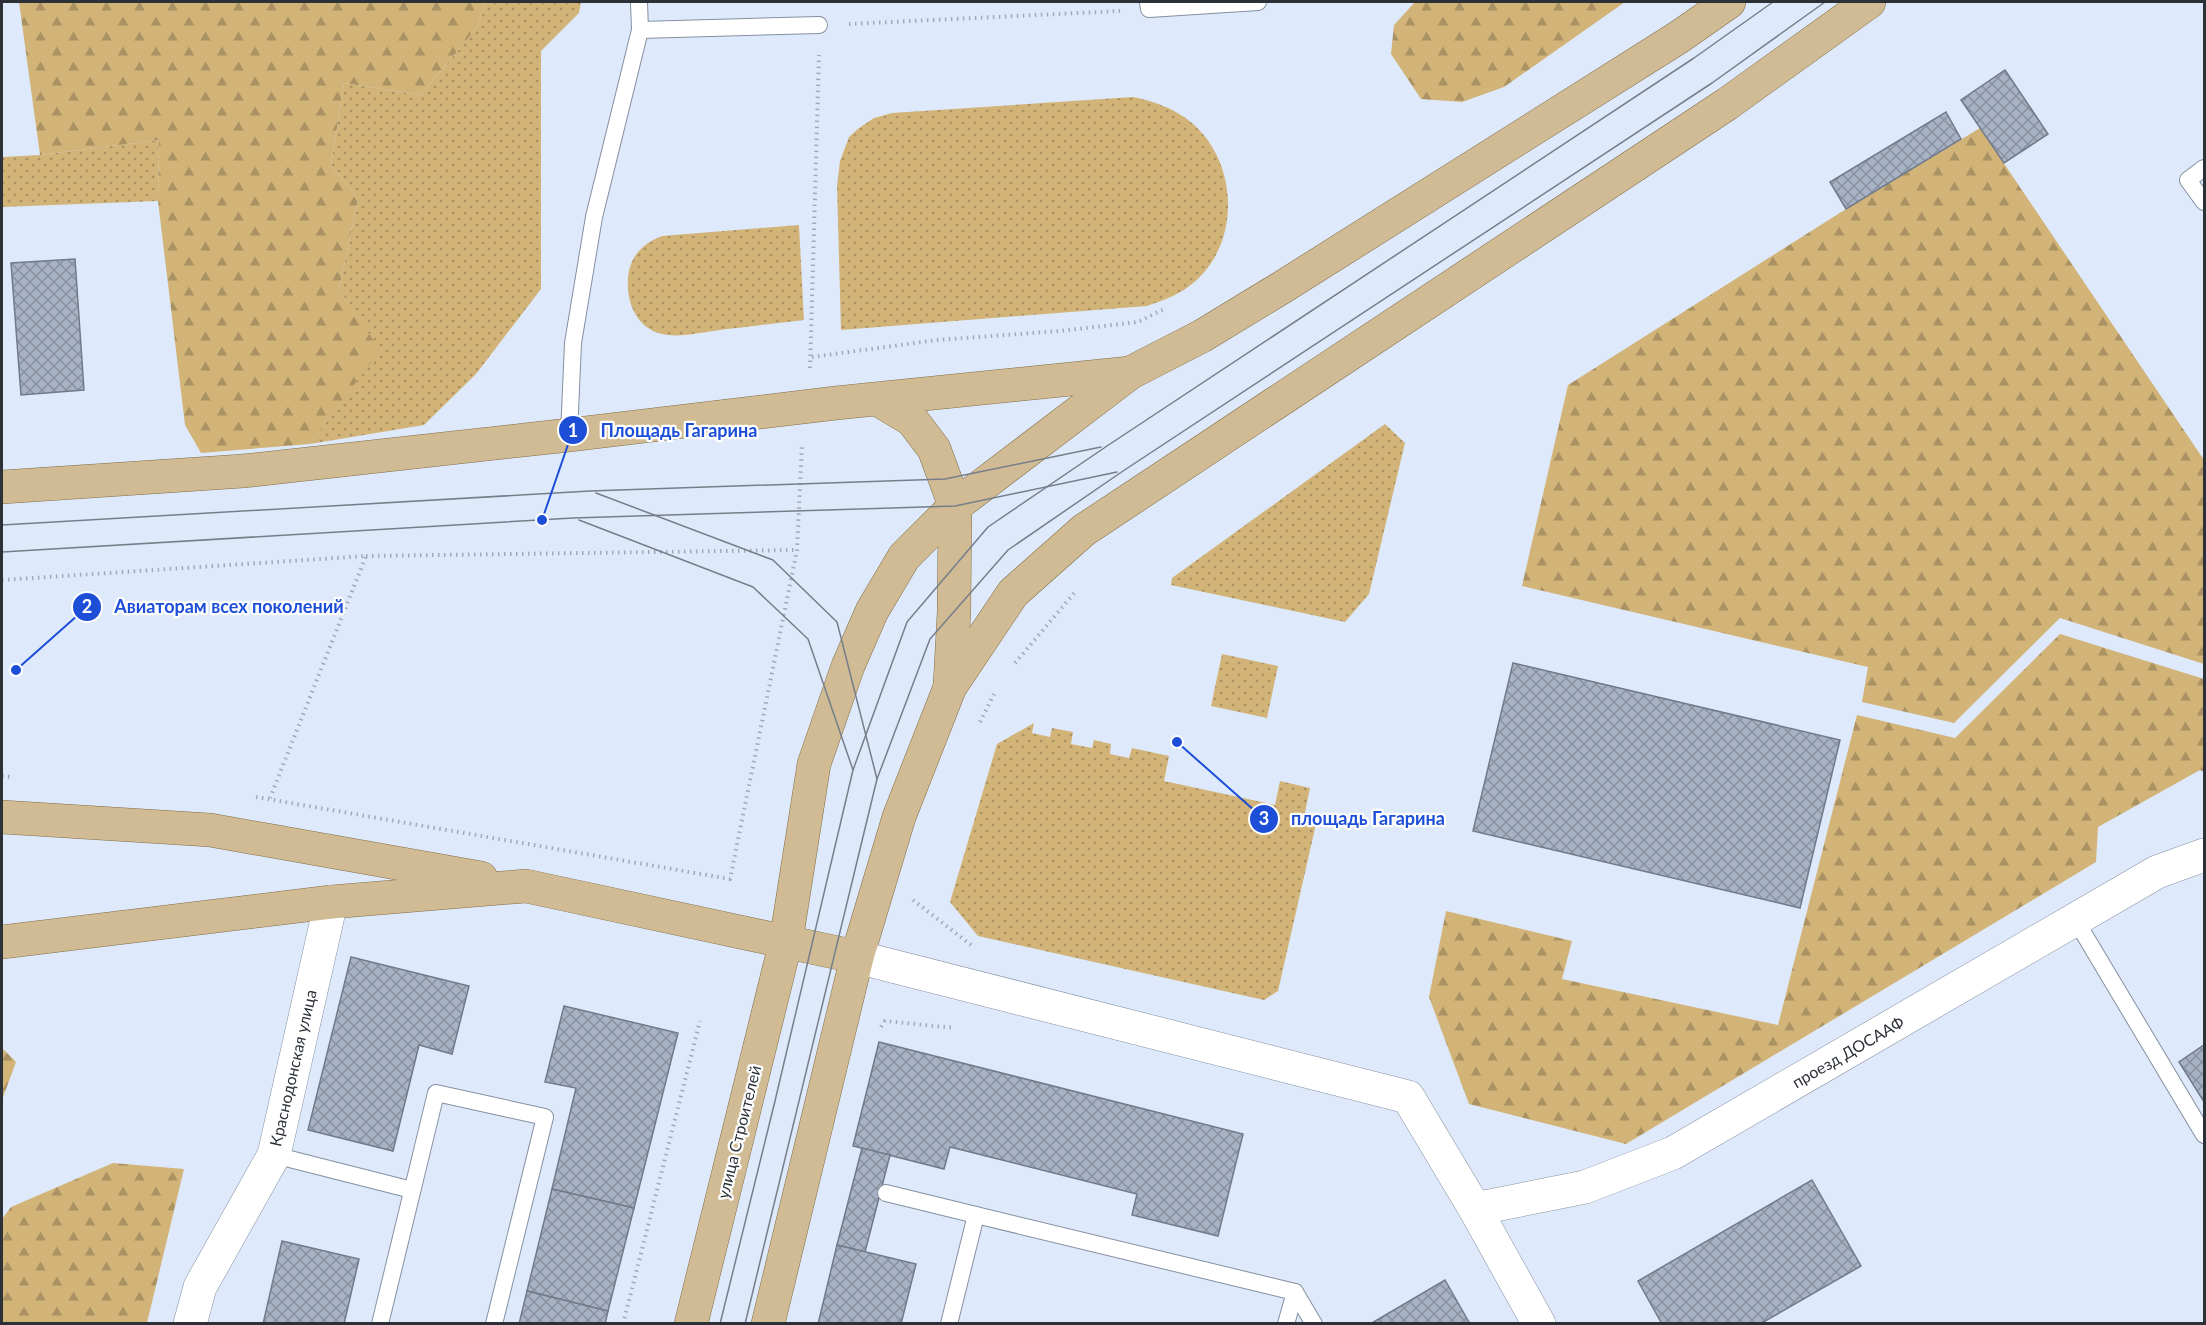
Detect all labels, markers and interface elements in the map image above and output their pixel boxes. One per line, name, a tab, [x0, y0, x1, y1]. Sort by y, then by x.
callout: Площадь Гагарина	[558, 412, 769, 448]
text: 1	[568, 419, 578, 441]
text: Площадь Гагарина	[601, 419, 757, 441]
callout: Авиаторам всех поколений	[72, 589, 355, 625]
text: 2	[82, 595, 92, 617]
text: Авиаторам всех поколений	[113, 595, 344, 617]
callout: площадь Гагарина	[1249, 801, 1456, 837]
text: 3	[1259, 807, 1269, 829]
text: площадь Гагарина	[1291, 807, 1445, 829]
street label: Краснодонская улица	[265, 988, 320, 1148]
street label: проезд ДОСААФ	[1788, 1012, 1907, 1091]
street label: улица Строителей	[713, 1063, 764, 1200]

